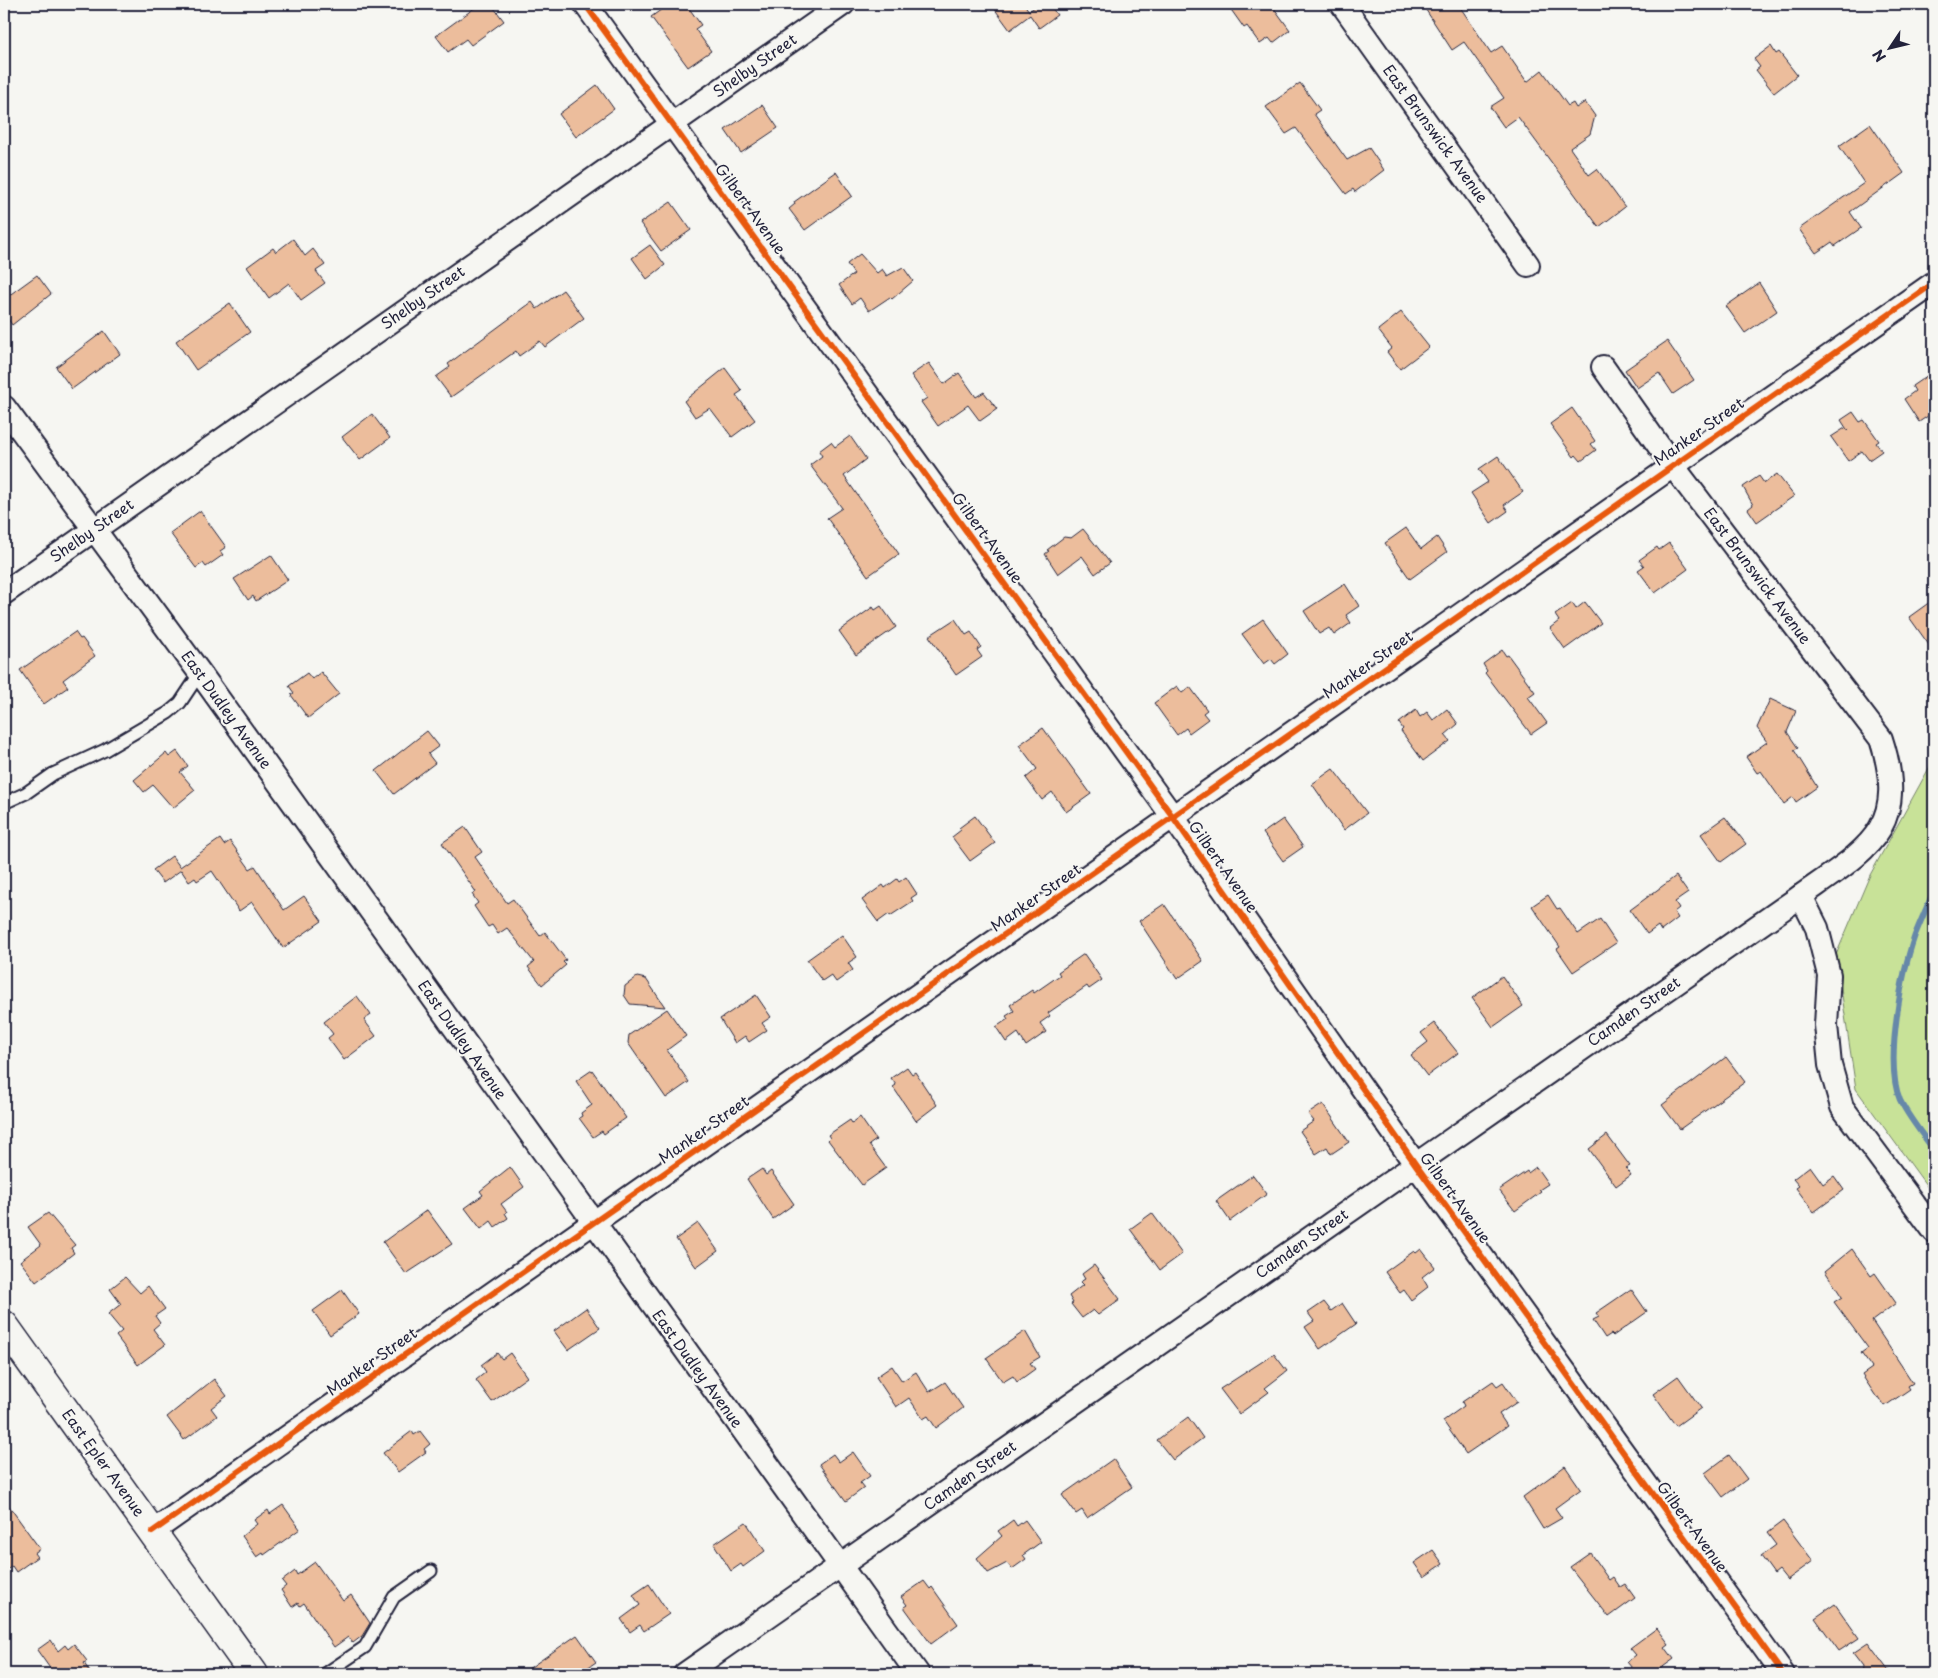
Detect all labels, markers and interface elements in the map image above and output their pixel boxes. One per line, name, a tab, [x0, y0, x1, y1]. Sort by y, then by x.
north arrow	[1866, 22, 1916, 72]
street label: Shelby Street	[707, 27, 801, 102]
text: N	[1867, 45, 1891, 66]
street label: East Brunswick Avenue	[1378, 59, 1494, 207]
street label: Gilbert Avenue	[710, 158, 792, 258]
street label: Shelby Street	[375, 259, 469, 334]
street label: Manker Street	[1648, 391, 1748, 471]
street label: Gilbert Avenue	[947, 487, 1029, 587]
street label: Shelby Street	[44, 492, 138, 567]
street label: East Brunswick Avenue	[1699, 502, 1817, 648]
street label: Manker Street	[1317, 624, 1417, 704]
street label: East Dudley Avenue	[176, 645, 278, 773]
street label: Gilbert Avenue	[1184, 815, 1265, 917]
street label: Manker Street	[985, 857, 1085, 937]
street label: Camden Street	[1582, 970, 1684, 1051]
street label: East Dudley Avenue	[413, 975, 513, 1104]
street label: Manker Street	[653, 1089, 753, 1169]
street label: Gilbert Avenue	[1415, 1147, 1497, 1247]
street label: Camden Street	[1250, 1202, 1352, 1283]
street label: East Dudley Avenue	[647, 1304, 749, 1432]
street label: Manker Street	[321, 1321, 421, 1401]
street label: East Epler Avenue	[57, 1403, 151, 1521]
street label: Camden Street	[918, 1434, 1020, 1515]
street label: Gilbert Avenue	[1652, 1476, 1734, 1576]

